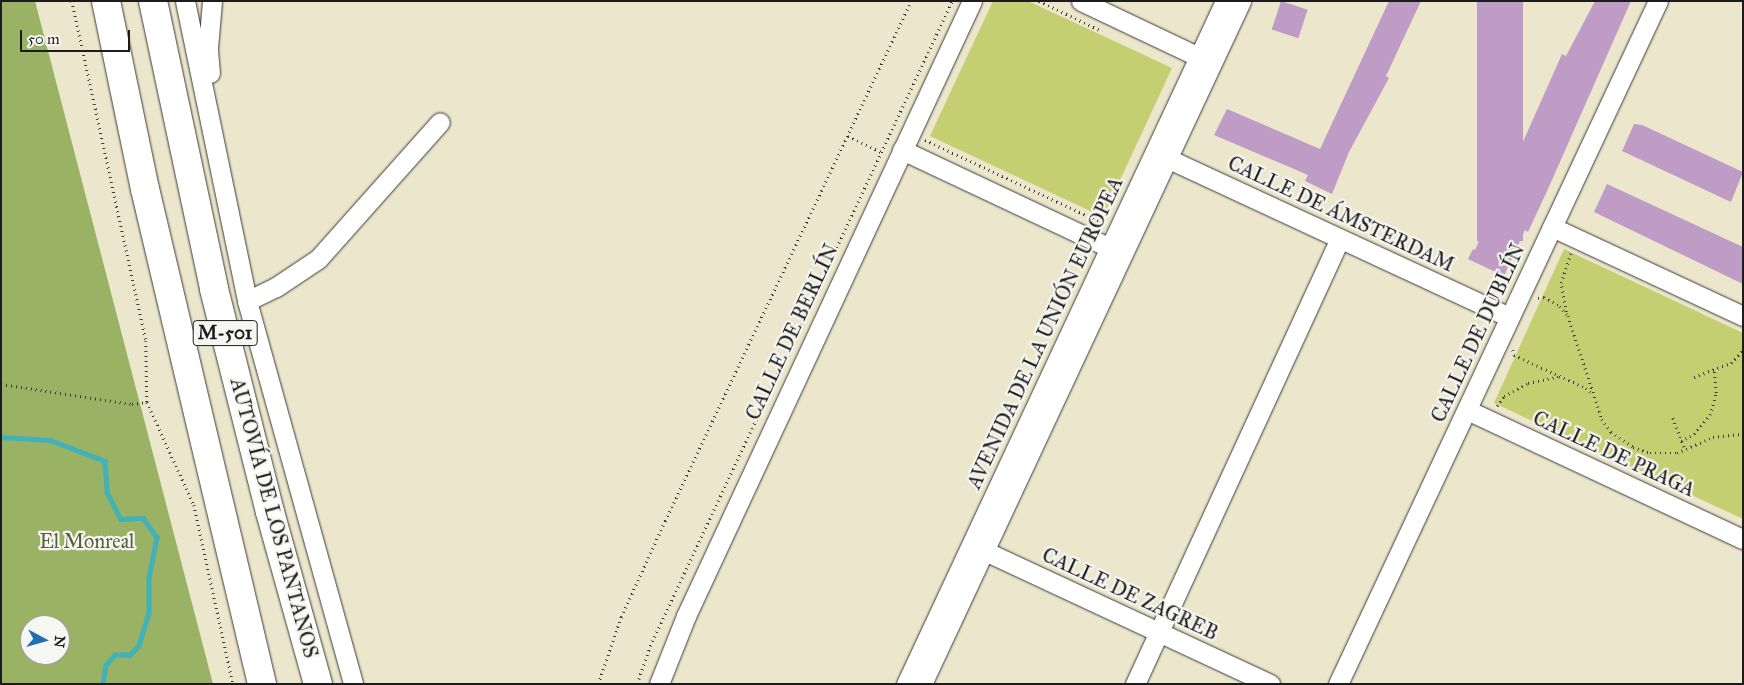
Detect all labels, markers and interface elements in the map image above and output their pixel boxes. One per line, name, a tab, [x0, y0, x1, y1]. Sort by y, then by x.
scale bar	[22, 20, 132, 52]
text: 50 m	[28, 30, 60, 48]
street label: CALLE DE ÁMSTERDAM	[1224, 151, 1458, 277]
street label: AVENIDA DE LA UNIÓN EUROPEA	[962, 173, 1128, 493]
street label: CALLE DE BERLÍN	[741, 240, 843, 424]
street label: CALLE DE DUBLÍN	[1426, 240, 1530, 426]
road number: M-501	[192, 316, 258, 349]
street label: AUTOVÍA DE LOS PANTANOS	[225, 375, 323, 661]
street label: CALLE DE PRAGA	[1529, 406, 1699, 502]
park label: El Monreal	[39, 529, 135, 553]
street label: CALLE DE ZAGREB	[1038, 543, 1222, 645]
north arrow	[20, 615, 70, 665]
text: N	[50, 635, 68, 648]

